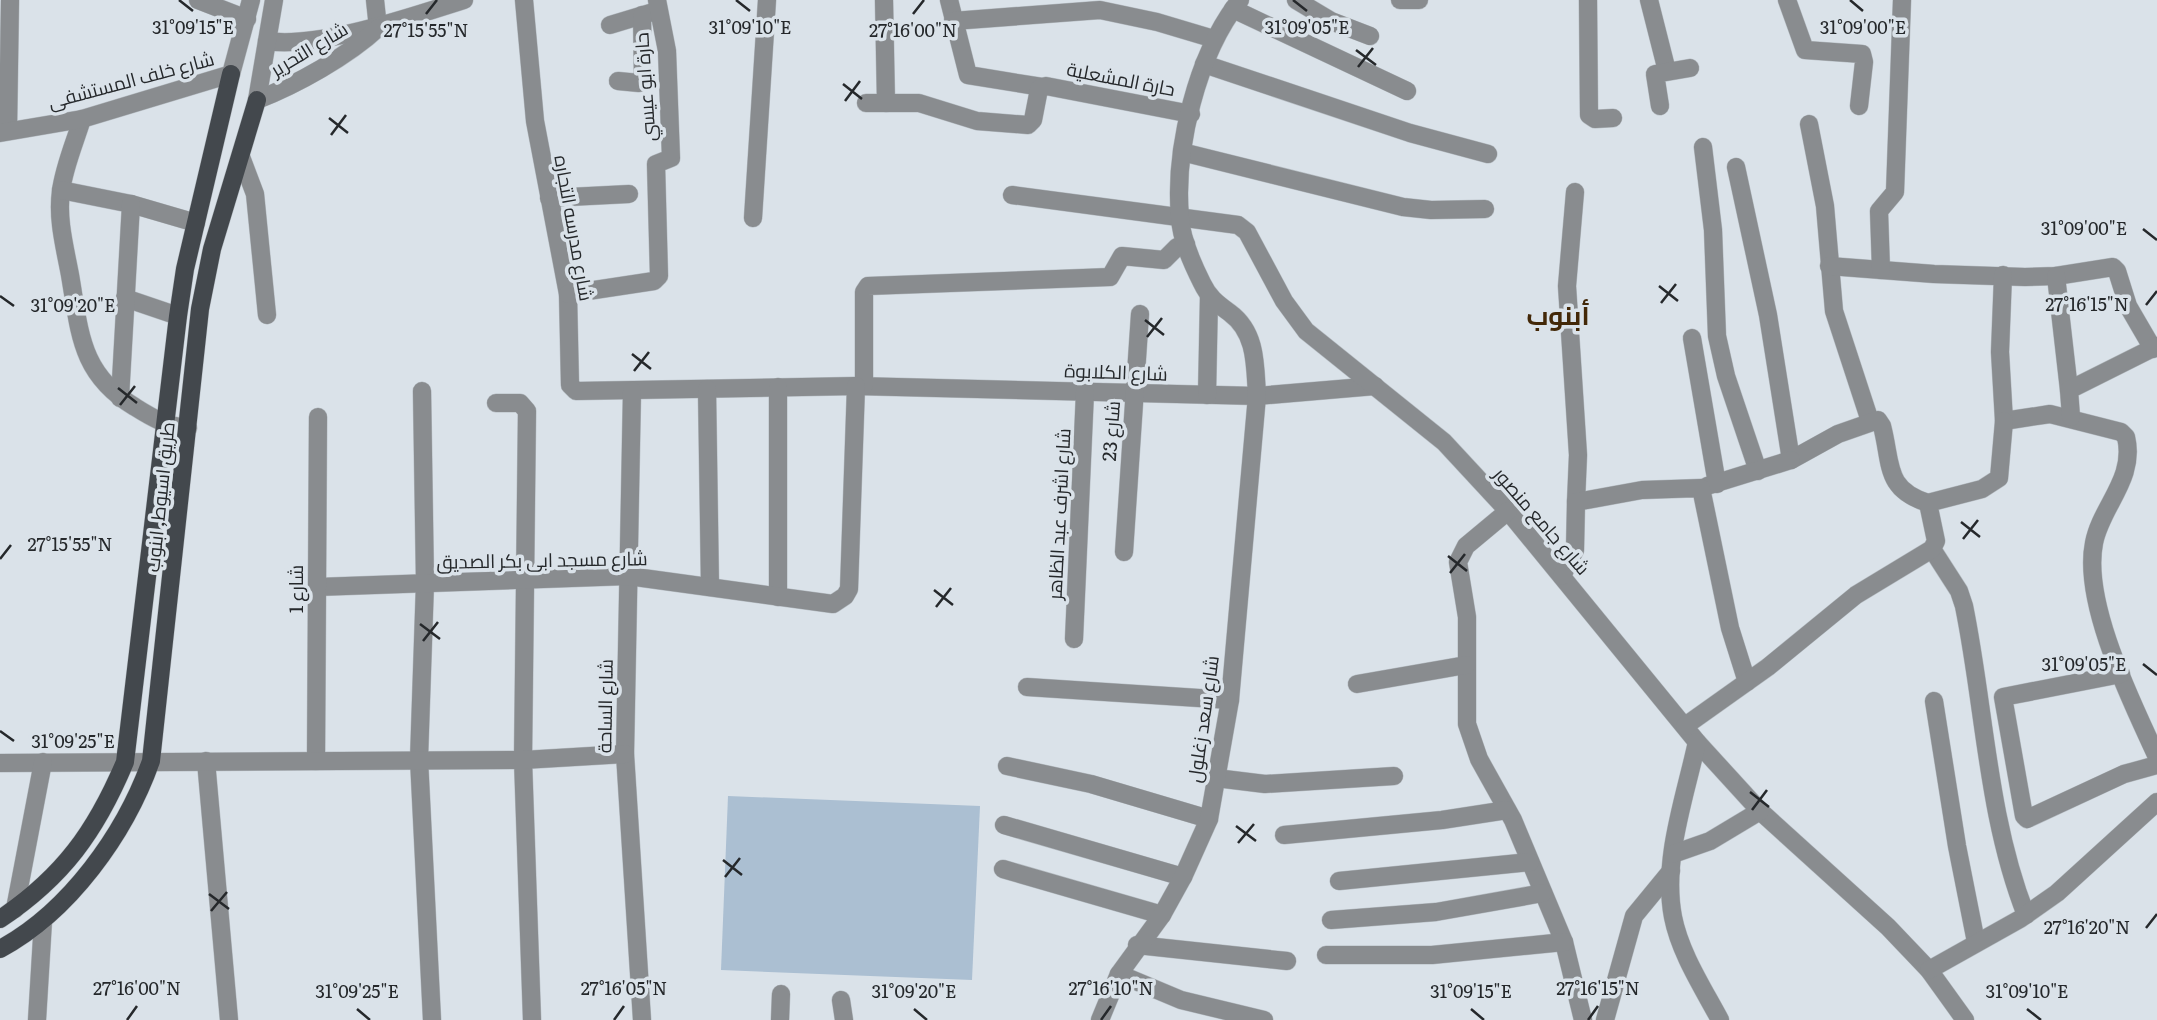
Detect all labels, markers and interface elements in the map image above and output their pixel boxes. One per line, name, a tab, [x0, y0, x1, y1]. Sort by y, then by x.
text: 31°09'15"E	[152, 13, 234, 40]
text: 31°09'10"E	[708, 13, 792, 40]
text: 31°09'05"E	[1264, 13, 1350, 40]
text: 31°09'00"E	[1820, 13, 1906, 40]
street label: شارع التحرير	[264, 14, 353, 84]
text: 27°15'55"N	[384, 16, 468, 43]
text: 27°16'00"N	[869, 16, 957, 43]
street label: حارة ابو عيسي	[626, 32, 664, 142]
street label: شارع خلف المستشفى	[44, 43, 217, 116]
street label: حارة المشعلية	[1065, 54, 1178, 102]
street label: شارع مدرسه التجاره	[547, 153, 602, 303]
text: 31°09'00"E	[2041, 214, 2127, 241]
text: 27°16'15"N	[2045, 290, 2129, 317]
text: 31°09'20"E	[31, 291, 116, 318]
district label: أبنوب	[1526, 294, 1590, 333]
street label: شارع الكلابوة	[1064, 355, 1168, 388]
street label: شارع 23	[1094, 400, 1127, 462]
street label: طريق اسيوط, ابنوب	[137, 420, 181, 573]
street label: شارع اشرف عبد الظاهر	[1039, 427, 1077, 602]
street label: شارع جامع منصور	[1487, 460, 1598, 581]
text: 27°15'55"N	[28, 530, 112, 557]
street label: شارع مسجد ابى بكر الصديق	[436, 543, 648, 576]
street label: شارع 1	[281, 565, 310, 613]
text: 31°09'05"E	[2041, 650, 2127, 677]
street label: شارع سعد زغلول	[1179, 653, 1226, 784]
street label: شارع الساحة	[589, 659, 620, 753]
text: 31°09'25"E	[31, 727, 115, 754]
text: 27°16'20"N	[2044, 913, 2130, 940]
text: 27°16'00"N	[93, 974, 181, 1001]
text: 27°16'05"N	[581, 974, 667, 1001]
text: 27°16'10"N	[1069, 974, 1153, 1001]
text: 27°16'15"N	[1556, 974, 1640, 1001]
text: 31°09'25"E	[315, 977, 399, 1004]
text: 31°09'20"E	[872, 977, 957, 1004]
text: 31°09'15"E	[1430, 977, 1512, 1004]
text: 31°09'10"E	[1985, 977, 2069, 1004]

